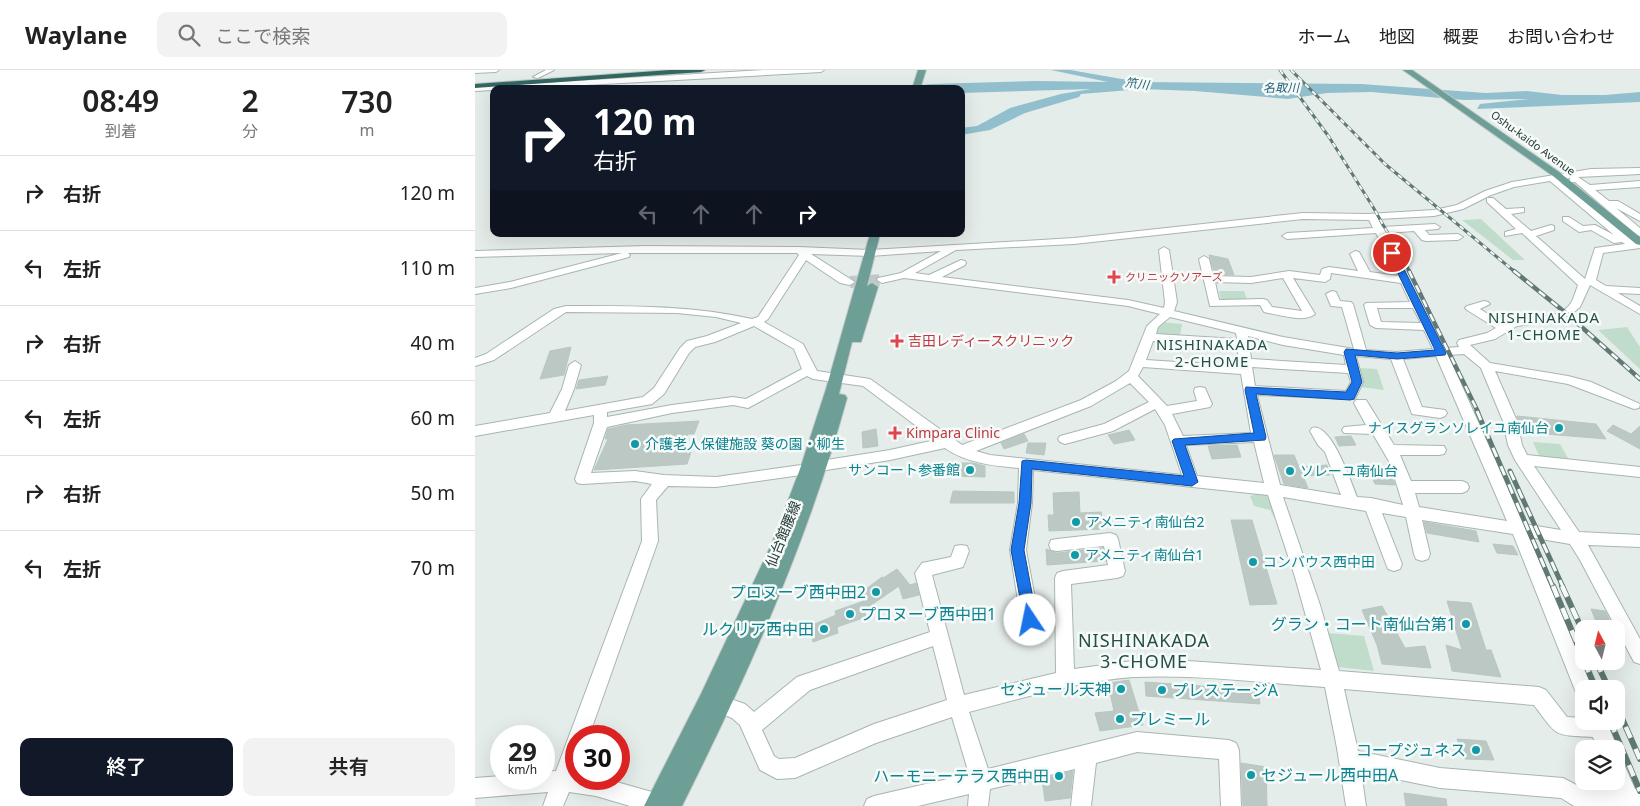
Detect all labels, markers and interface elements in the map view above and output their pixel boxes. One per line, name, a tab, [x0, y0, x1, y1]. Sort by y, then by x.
search box	[157, 12, 507, 57]
text: Waylane	[25, 18, 127, 51]
icon: search	[175, 21, 203, 49]
text: ここで検索	[215, 23, 310, 49]
text: ホーム	[1298, 24, 1351, 48]
text: 地図	[1379, 24, 1415, 48]
text: 概要	[1443, 24, 1479, 48]
text: お問い合わせ	[1507, 24, 1615, 48]
water label: 笊川	[1124, 74, 1152, 94]
water label: 名取川	[1263, 79, 1301, 96]
text: 08:49	[82, 80, 159, 121]
text: 2	[242, 80, 259, 121]
text: 730	[341, 81, 393, 122]
text: 120 m	[593, 98, 696, 145]
icon: right	[510, 105, 575, 170]
street label: Oshu-kaido Avenue	[1488, 107, 1578, 178]
text: m	[359, 119, 374, 141]
text: 到着	[105, 120, 137, 142]
text: 分	[242, 120, 258, 142]
text: 右折	[593, 145, 637, 175]
icon: right	[20, 179, 48, 207]
text: 120 m	[400, 180, 455, 206]
text: 右折	[63, 181, 101, 207]
icon: left	[634, 200, 662, 228]
icon: ahead	[687, 200, 715, 228]
icon: ahead	[740, 200, 768, 228]
icon: right	[793, 200, 821, 228]
pin	[1371, 232, 1413, 274]
icon: arrive	[1378, 239, 1406, 267]
icon: left	[20, 254, 48, 282]
text: 110 m	[400, 255, 455, 281]
text: 左折	[63, 256, 101, 282]
place label: クリニックソアーズ	[1125, 269, 1223, 284]
marker: クリニックソアーズ	[1107, 270, 1121, 284]
district label: NISHINAKADA 1-CHOME	[1488, 307, 1600, 344]
icon: right	[20, 329, 48, 357]
text: 40 m	[411, 330, 455, 356]
text: 右折	[63, 331, 101, 357]
place label: 吉田レディースクリニック	[908, 331, 1074, 350]
marker: 吉田レディースクリニック	[890, 334, 904, 348]
district label: NISHINAKADA 2-CHOME	[1156, 334, 1268, 371]
icon: left	[20, 404, 48, 432]
text: 60 m	[411, 405, 455, 431]
text: 左折	[63, 406, 101, 432]
place label: ナイスグランソレイユ南仙台	[1368, 418, 1549, 437]
marker: ナイスグランソレイユ南仙台	[1553, 422, 1565, 434]
place label: Kimpara Clinic	[906, 423, 1000, 442]
marker: Kimpara Clinic	[888, 426, 902, 440]
place label: 介護老人保健施設 葵の園・柳生	[645, 434, 845, 453]
marker: 介護老人保健施設 葵の園・柳生	[629, 438, 641, 450]
place label: サンコート参番館	[848, 460, 960, 479]
place label: ソレーユ南仙台	[1300, 461, 1398, 480]
marker: サンコート参番館	[964, 464, 976, 476]
marker: ソレーユ南仙台	[1284, 465, 1296, 477]
icon: right	[20, 479, 48, 507]
text: 50 m	[411, 480, 455, 506]
text: 右折	[63, 481, 101, 507]
street label: 仙台館腰線	[761, 498, 804, 570]
place label: アメニティ南仙台2	[1086, 512, 1204, 531]
marker: アメニティ南仙台2	[1070, 516, 1082, 528]
place label: アメニティ南仙台1	[1085, 545, 1203, 564]
marker: アメニティ南仙台1	[1069, 549, 1081, 561]
place label: コンバウス西中田	[1263, 552, 1375, 571]
icon: left	[20, 554, 48, 582]
text: 70 m	[411, 555, 455, 581]
text: 左折	[63, 556, 101, 582]
marker: コンバウス西中田	[1247, 556, 1259, 568]
place label: プロヌーブ西中田2	[730, 581, 866, 603]
marker: プロヌーブ西中田2	[870, 586, 882, 598]
position arrow	[1003, 593, 1055, 645]
place label: プロヌーブ西中田1	[860, 603, 996, 625]
marker: プロヌーブ西中田1	[844, 608, 856, 620]
place label: グラン・コート南仙台第1	[1271, 613, 1456, 635]
place label: ルクリア西中田	[702, 618, 814, 640]
marker: グラン・コート南仙台第1	[1460, 618, 1472, 630]
north arrow	[1575, 620, 1625, 670]
map controls	[1575, 620, 1625, 790]
marker: ルクリア西中田	[818, 623, 830, 635]
district label: NISHINAKADA 3-CHOME	[1078, 628, 1210, 673]
place label: セジュール天神	[1000, 678, 1111, 700]
place label: プレステージA	[1172, 679, 1279, 701]
button: sound	[1575, 680, 1625, 730]
marker: セジュール天神	[1115, 683, 1127, 695]
marker: プレステージA	[1156, 684, 1168, 696]
place label: プレミール	[1130, 708, 1210, 730]
marker: プレミール	[1114, 713, 1126, 725]
speed limit sign: 30	[565, 725, 630, 790]
text: 29	[508, 734, 537, 768]
button: 終了	[20, 738, 233, 796]
button: 共有	[243, 738, 455, 796]
place label: コープジュネス	[1356, 739, 1466, 761]
button: layers	[1575, 740, 1625, 790]
marker: コープジュネス	[1470, 744, 1482, 756]
text: km/h	[508, 761, 537, 778]
place label: セジュール西中田A	[1261, 764, 1399, 786]
place label: ハーモニーテラス西中田	[873, 765, 1049, 787]
marker: セジュール西中田A	[1245, 769, 1257, 781]
marker: ハーモニーテラス西中田	[1053, 770, 1065, 782]

